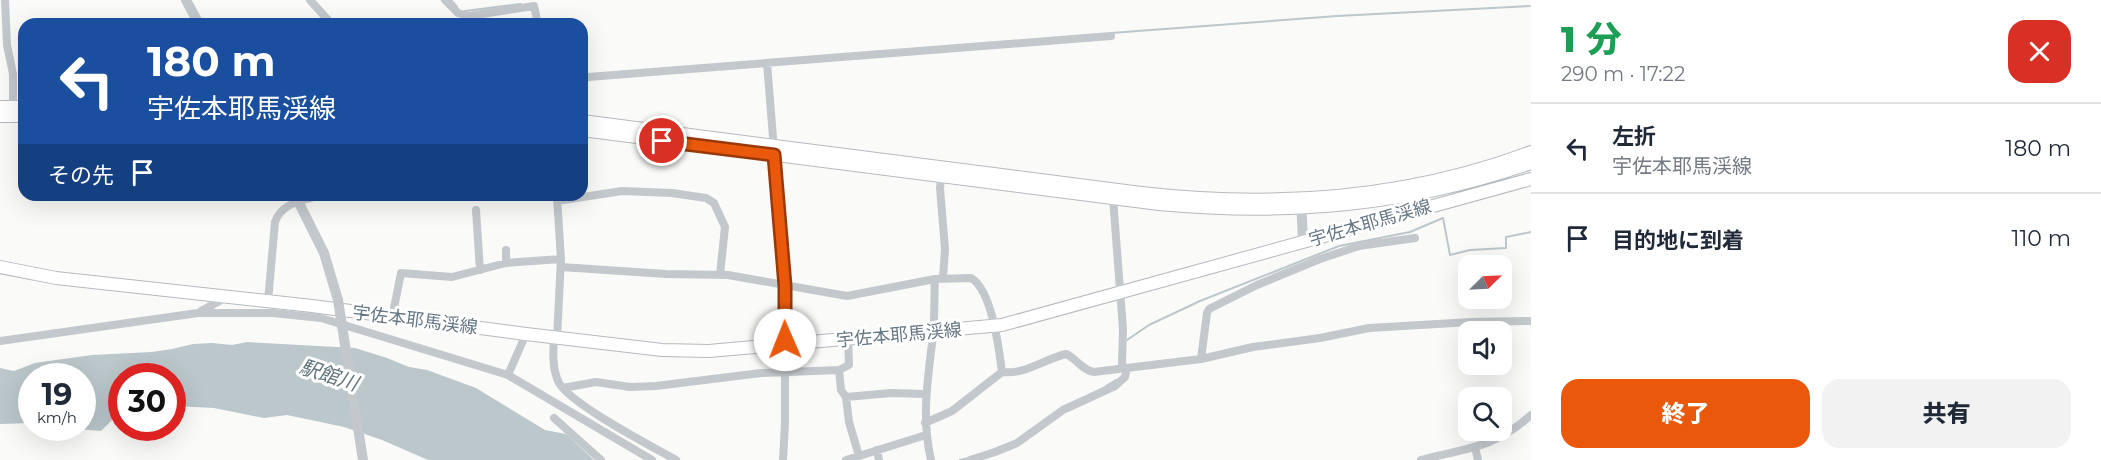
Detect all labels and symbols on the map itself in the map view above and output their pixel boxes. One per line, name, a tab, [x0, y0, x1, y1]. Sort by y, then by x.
pin	[636, 115, 687, 166]
street label: 宇佐本耶馬渓線	[1306, 195, 1434, 251]
north arrow	[1458, 255, 1512, 309]
street label: 宇佐本耶馬渓線	[351, 301, 479, 339]
position arrow	[753, 308, 817, 372]
street label: 宇佐本耶馬渓線	[835, 319, 963, 351]
water label: 駅館川	[297, 354, 363, 396]
speed limit sign: 30	[108, 363, 186, 441]

